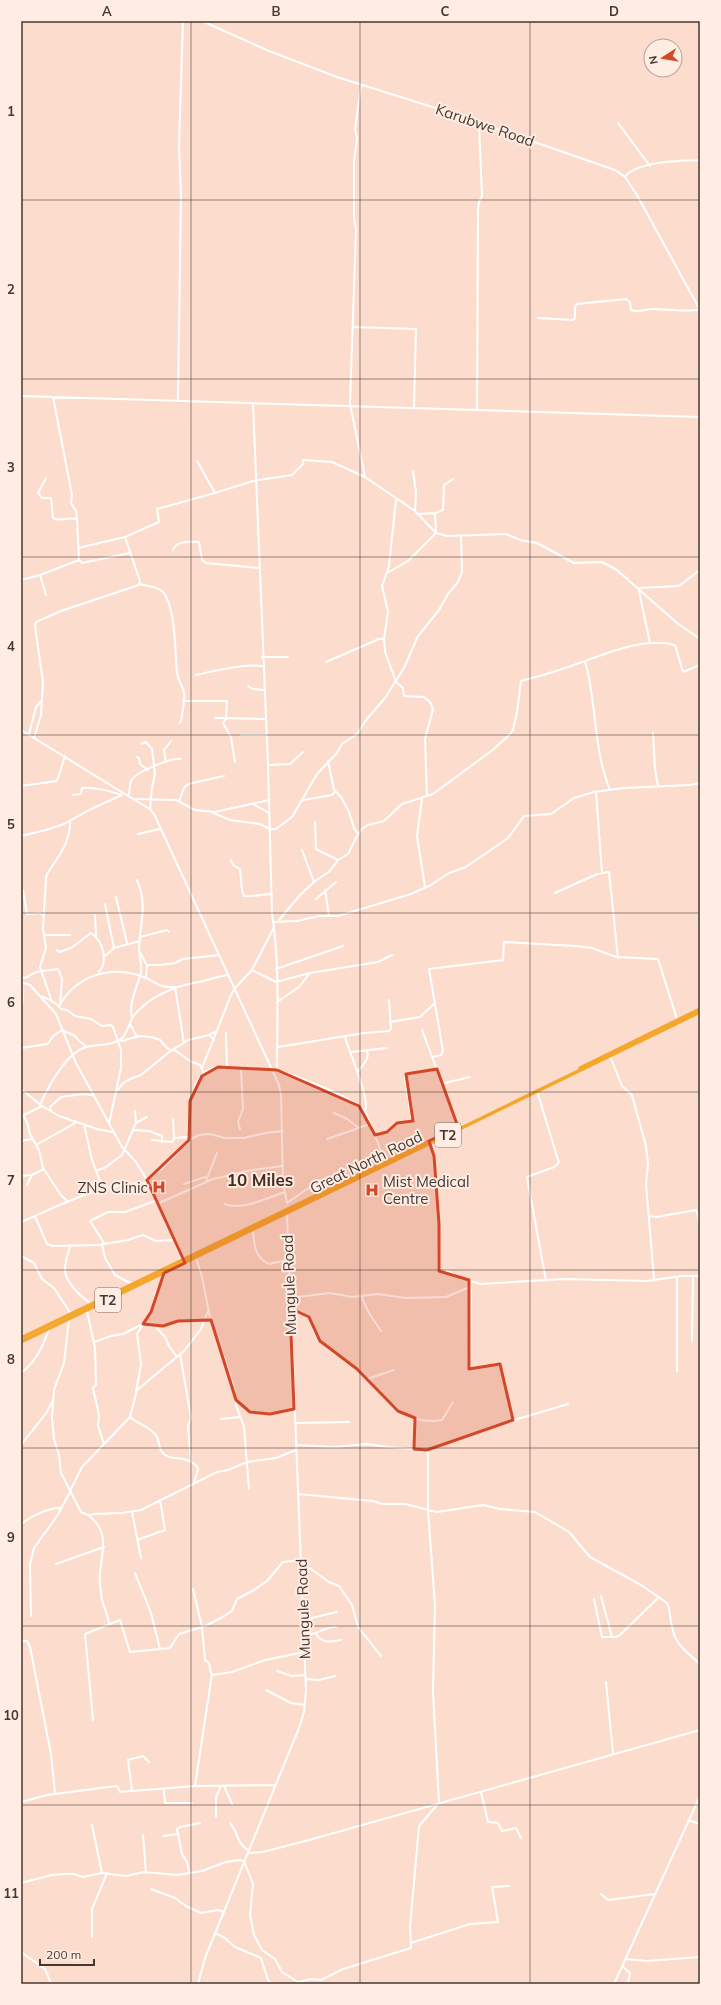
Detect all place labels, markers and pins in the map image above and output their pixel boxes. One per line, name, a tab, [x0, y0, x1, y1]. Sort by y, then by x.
place label: Mist Medical Centre	[383, 1172, 470, 1208]
place label: ZNS Clinic	[77, 1178, 148, 1197]
hospital icon: ZNS Clinic	[151, 1179, 167, 1195]
hospital icon: Mist Medical Centre	[364, 1182, 380, 1198]

